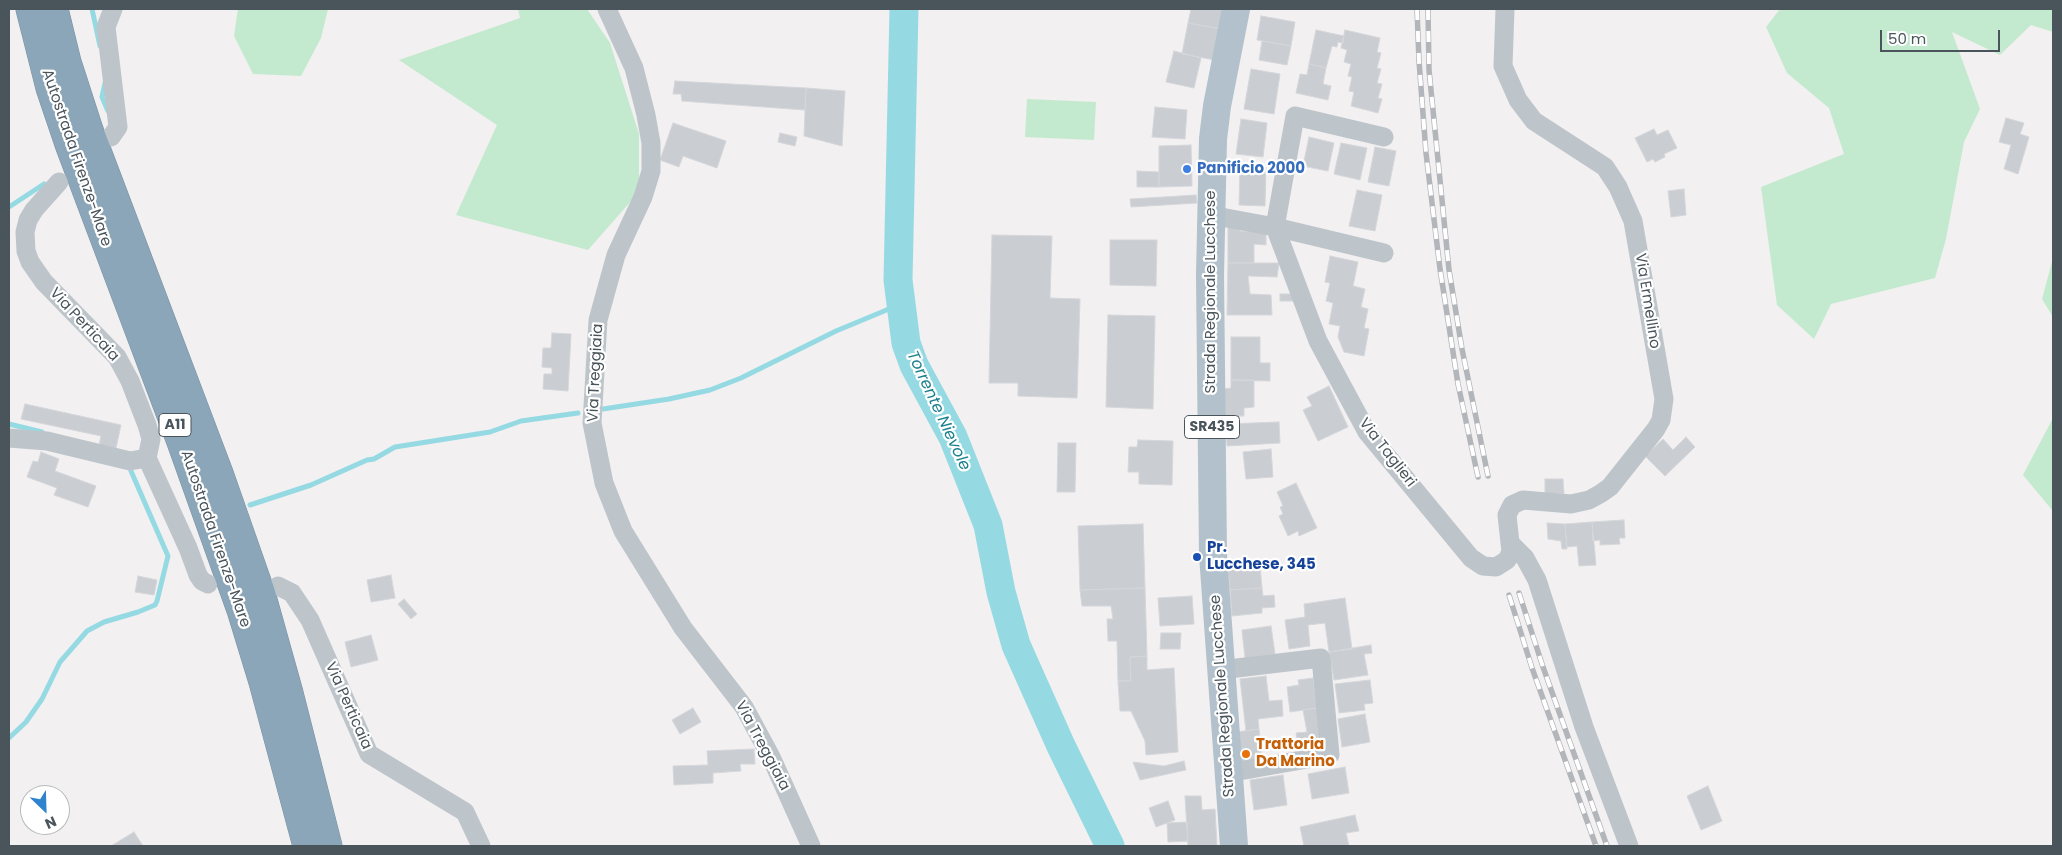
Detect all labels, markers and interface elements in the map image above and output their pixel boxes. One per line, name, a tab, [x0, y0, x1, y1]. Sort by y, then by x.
scale bar	[1882, 20, 2002, 52]
text: 50 m	[1888, 28, 1926, 49]
street label: Autostrada Firenze-Mare	[37, 67, 115, 249]
place label: Panificio 2000	[1197, 160, 1305, 178]
marker: Panificio 2000	[1181, 163, 1193, 175]
street label: Strada Regionale Lucchese	[1202, 190, 1220, 394]
street label: Via Ermellino	[1631, 252, 1663, 350]
street label: Via Perticaia	[45, 285, 123, 365]
street label: Via Treggiaia	[584, 323, 608, 423]
water label: Torrente Nievole	[902, 348, 974, 474]
road number: A11	[159, 414, 191, 436]
street label: Via Taglieri	[1355, 415, 1419, 491]
road number: SR435	[1184, 416, 1240, 438]
street label: Autostrada Firenze-Mare	[176, 448, 254, 630]
place label: Pr. Lucchese, 345	[1207, 539, 1316, 574]
marker: Pr. Lucchese, 345	[1191, 551, 1203, 563]
street label: Strada Regionale Lucchese	[1207, 594, 1239, 798]
street label: Via Perticaia	[321, 660, 375, 752]
street label: Via Treggiaia	[731, 698, 793, 794]
place label: Trattoria Da Marino	[1256, 736, 1335, 771]
marker: Trattoria Da Marino	[1240, 748, 1252, 760]
north arrow	[20, 785, 70, 835]
text: N	[42, 812, 60, 834]

